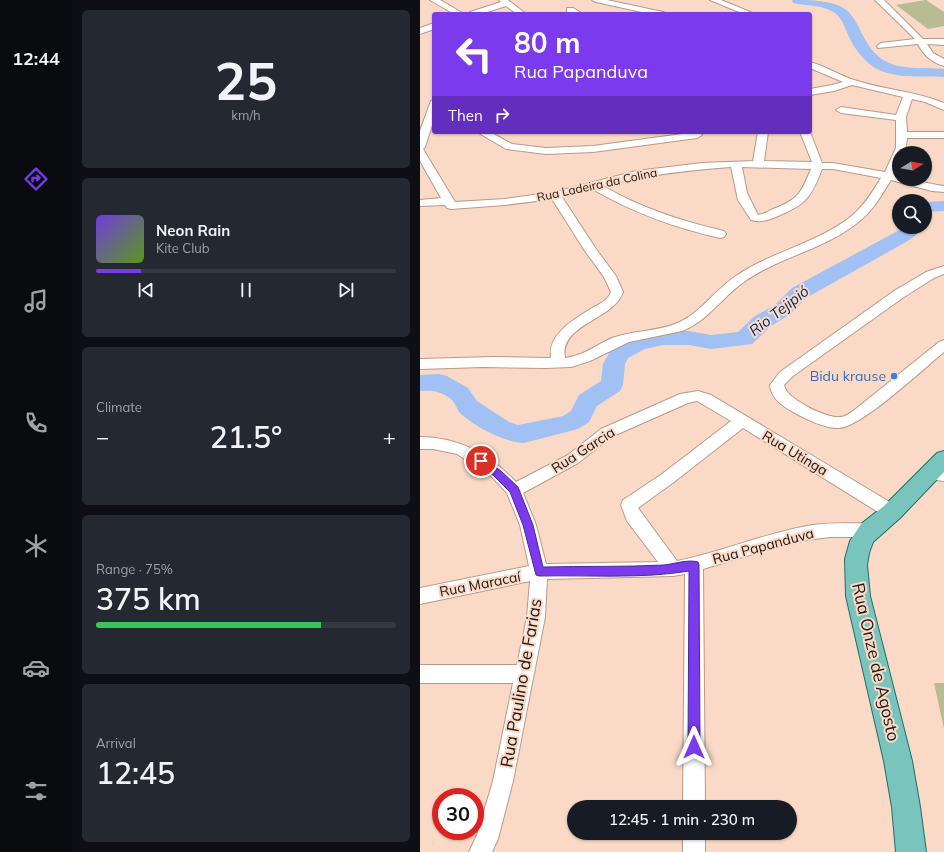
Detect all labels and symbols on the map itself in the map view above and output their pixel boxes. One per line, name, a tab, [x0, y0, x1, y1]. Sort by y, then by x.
north arrow	[892, 146, 932, 186]
street label: Rua Ladeira da Colina	[535, 164, 658, 205]
water label: Rio Tejipió	[745, 281, 813, 340]
place label: Bidu krause	[810, 367, 886, 385]
marker: Bidu krause	[889, 371, 899, 381]
street label: Rua Garcia	[548, 423, 618, 477]
street label: Rua Utinga	[759, 426, 831, 480]
pin	[464, 444, 498, 478]
street label: Rua Papanduva	[710, 524, 816, 568]
street label: Rua Maracaí	[438, 567, 523, 601]
street label: Rua Onze de Agosto	[848, 581, 905, 743]
street label: Rua Paulino de Farias	[495, 597, 546, 769]
position arrow	[673, 726, 715, 768]
speed limit sign: 30	[432, 788, 484, 840]

